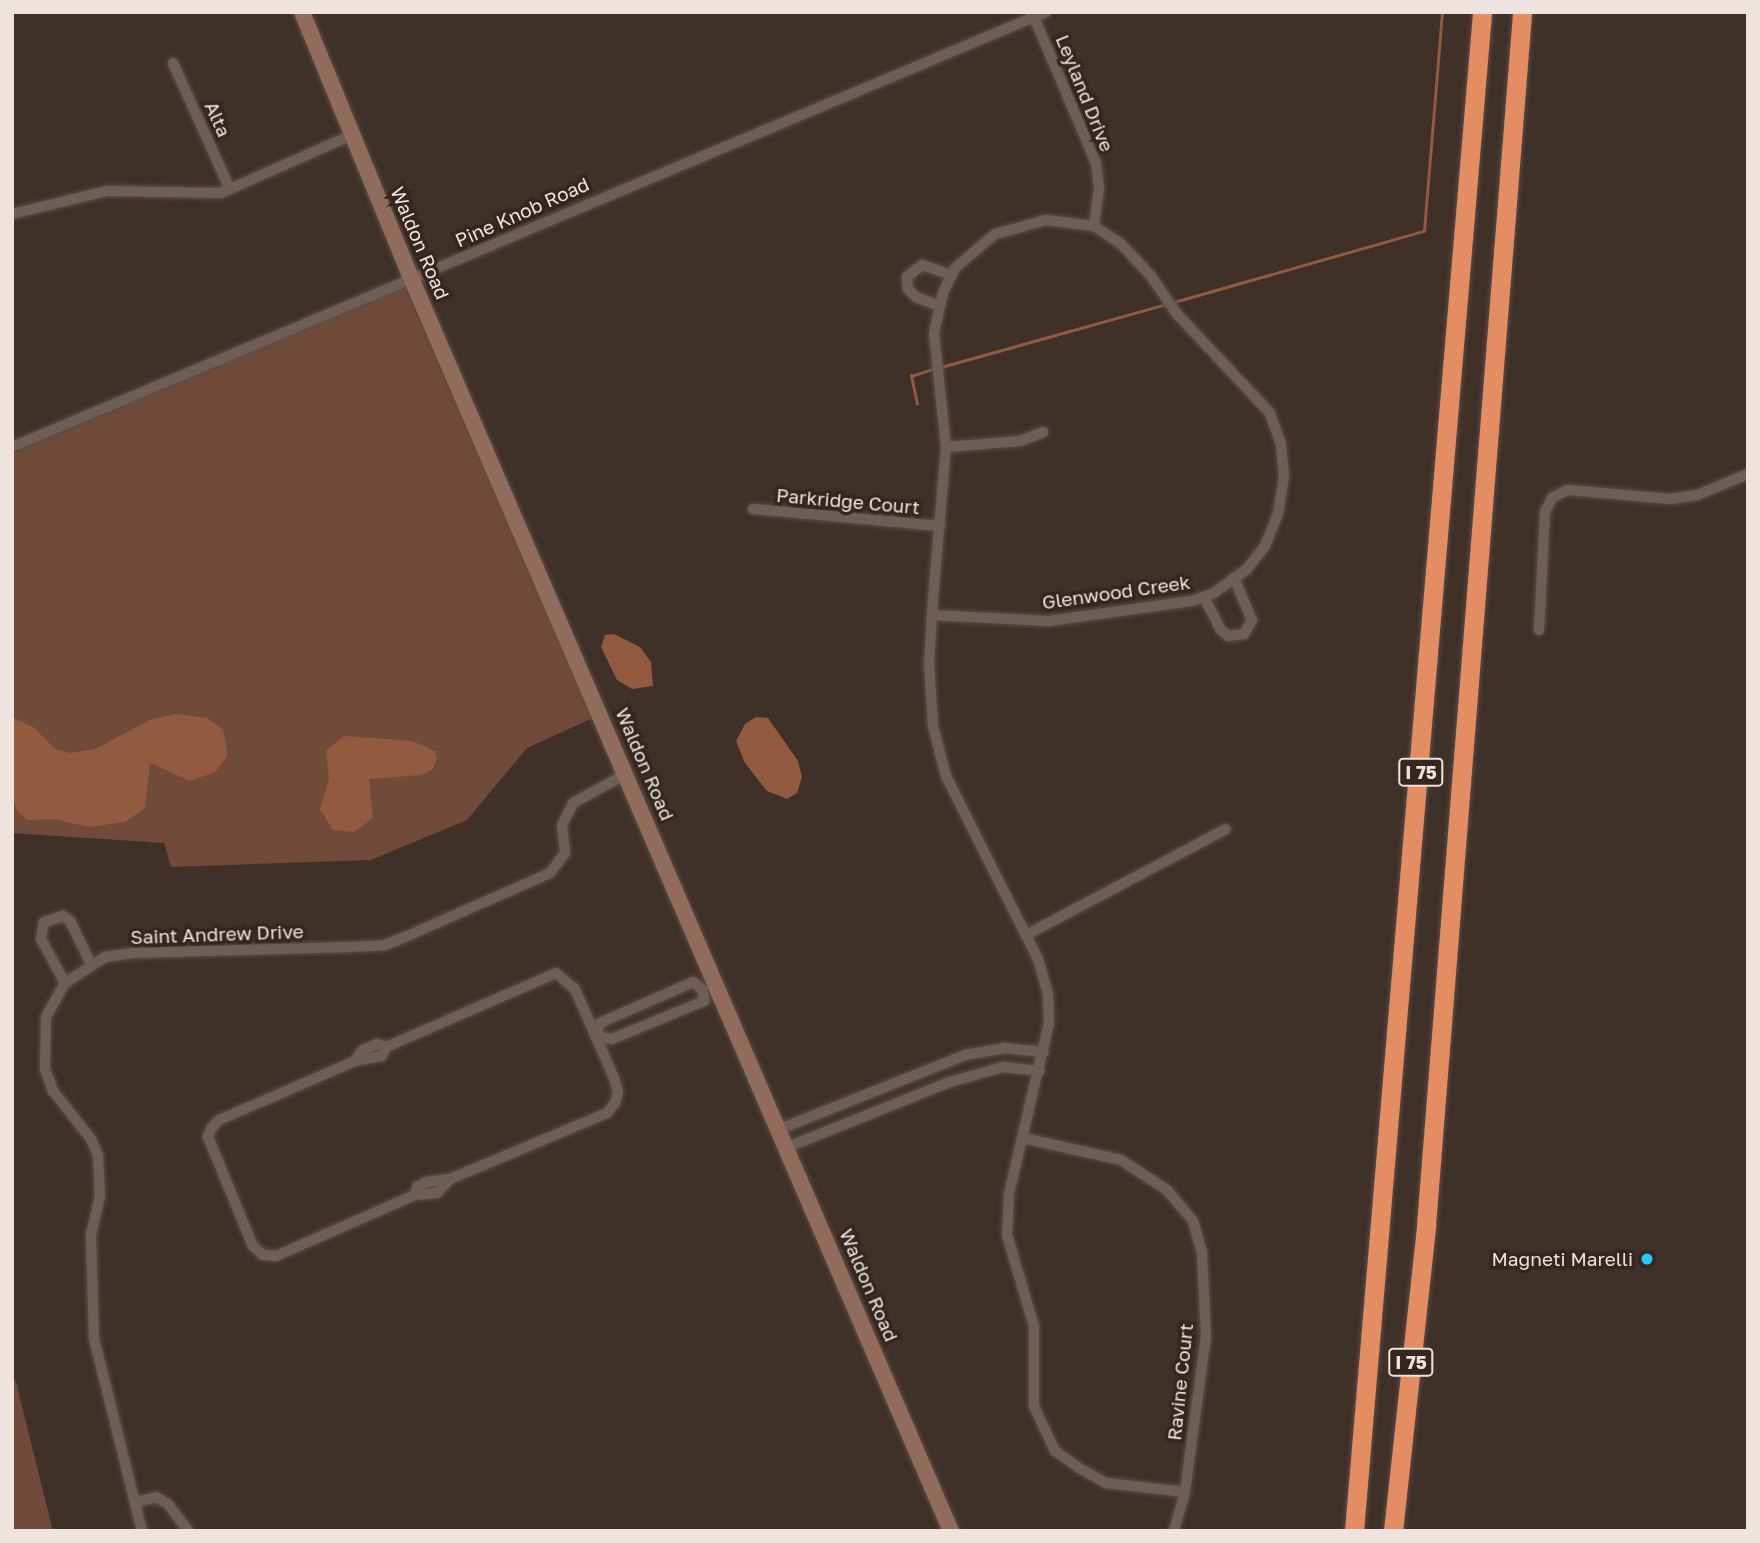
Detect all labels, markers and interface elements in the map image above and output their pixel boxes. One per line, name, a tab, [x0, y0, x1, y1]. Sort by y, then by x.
street label: Leyland Drive	[1051, 31, 1119, 155]
street label: Alta	[200, 98, 236, 140]
street label: Pine Knob Road	[452, 172, 592, 252]
street label: Waldon Road	[386, 183, 454, 303]
street label: Parkridge Court	[775, 483, 921, 519]
street label: Glenwood Creek	[1041, 570, 1191, 614]
street label: Waldon Road	[611, 704, 679, 824]
road number: I 75	[1398, 758, 1444, 786]
street label: Saint Andrew Drive	[130, 920, 304, 948]
street label: Waldon Road	[835, 1225, 903, 1345]
place label: Magneti Marelli	[1492, 1248, 1633, 1270]
marker: Magneti Marelli	[1639, 1251, 1655, 1267]
street label: Ravine Court	[1163, 1322, 1197, 1442]
road number: I 75	[1388, 1348, 1434, 1377]

